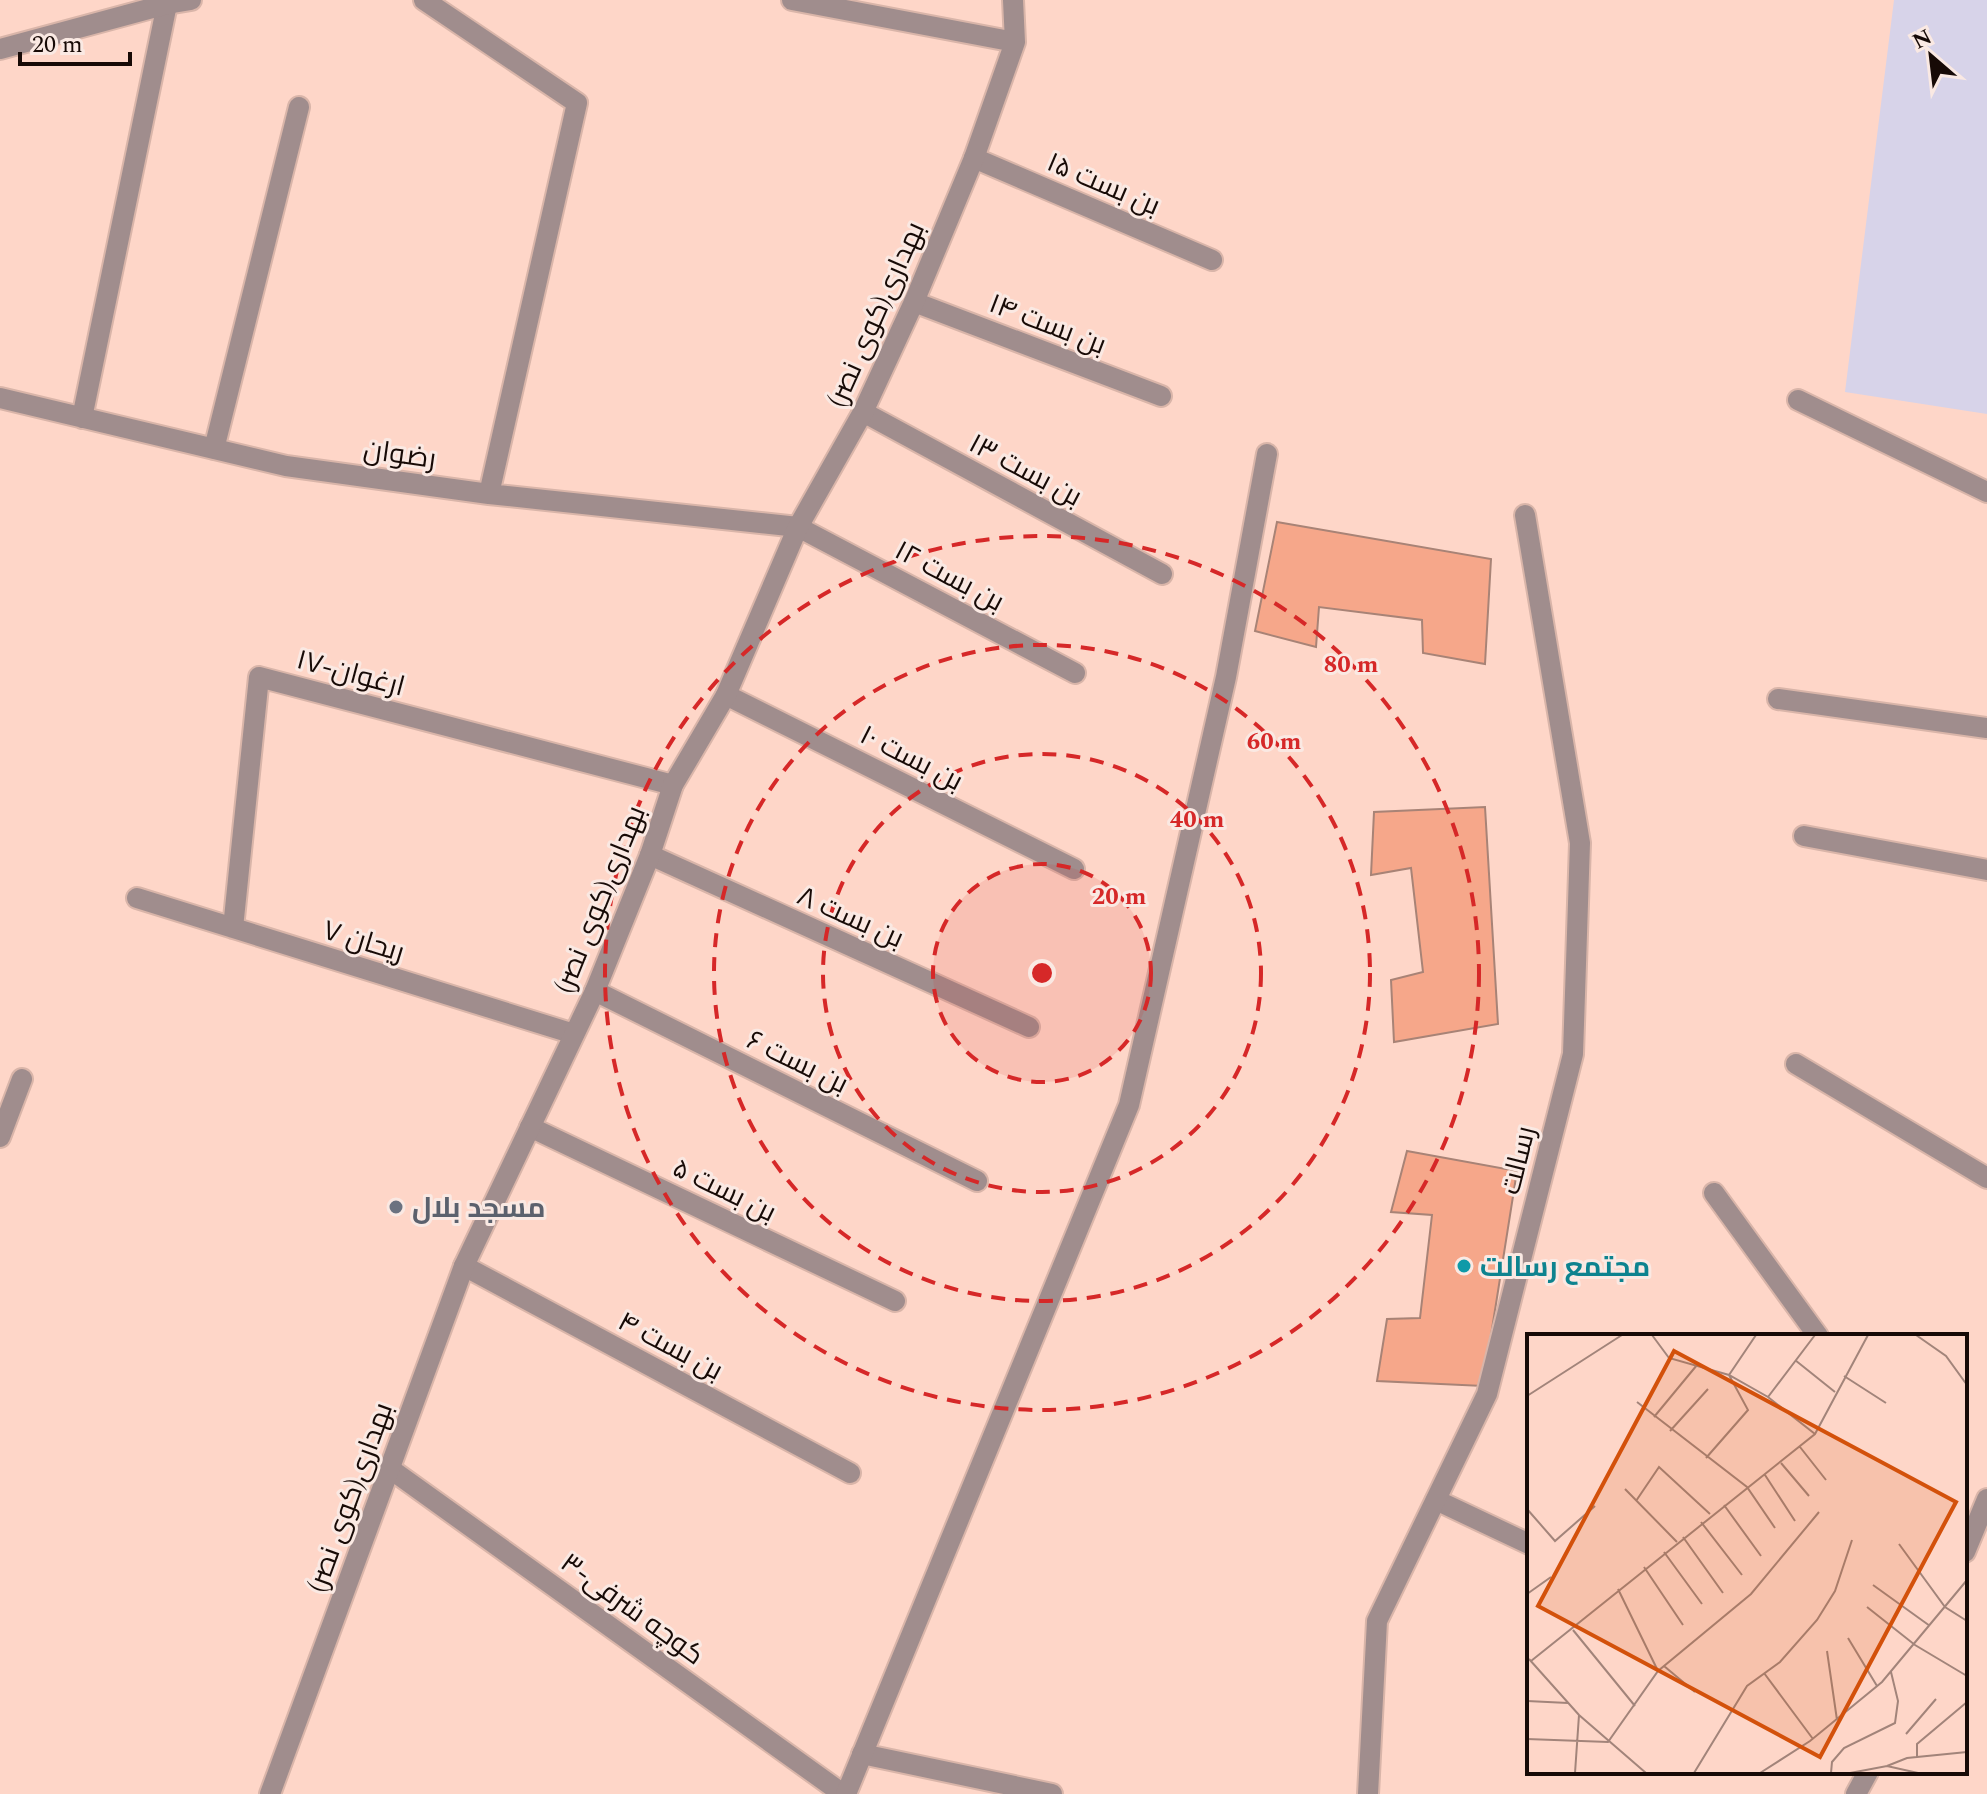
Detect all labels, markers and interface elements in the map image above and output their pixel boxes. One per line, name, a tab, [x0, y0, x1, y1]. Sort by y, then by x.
scale bar	[20, 16, 130, 66]
north arrow	[1891, 16, 1971, 96]
text: N	[1907, 21, 1938, 58]
text: 20 m	[32, 27, 83, 63]
street label: بن بست ۱۵	[1040, 141, 1167, 228]
street label: بهداری(کوی نصر)	[816, 215, 937, 414]
street label: بن بست ۱۴	[982, 282, 1112, 366]
street label: بن بست ۱۳	[961, 422, 1090, 518]
street label: رضوان	[361, 428, 439, 481]
street label: بن بست ۱۲	[887, 529, 1012, 623]
street label: ارغوان-۱۷	[292, 638, 410, 709]
text: 80 m	[1324, 647, 1379, 683]
street label: بن بست ۱۰	[852, 714, 971, 803]
text: 60 m	[1247, 724, 1302, 760]
street label: بهداری(کوی نصر)	[543, 799, 658, 1000]
text: 40 m	[1170, 802, 1225, 838]
street label: بن بست ۸	[790, 875, 911, 960]
text: 20 m	[1092, 879, 1147, 915]
street label: ریحان ۷	[318, 909, 410, 974]
centre of rings	[1028, 959, 1056, 987]
street label: بن بست ۶	[739, 1019, 856, 1106]
street label: رسالت	[1489, 1122, 1548, 1199]
street label: بن بست ۵	[665, 1147, 784, 1234]
place label: مسجد بلال	[412, 1187, 545, 1230]
marker: مسجد بلال	[387, 1198, 405, 1216]
place label: مجتمع رسالت	[1480, 1246, 1650, 1289]
marker: مجتمع رسالت	[1455, 1257, 1473, 1275]
street label: بن بست ۴	[610, 1301, 731, 1392]
inset map	[1527, 1334, 1967, 1774]
street label: بهداری(کوی نصر)	[296, 1396, 405, 1599]
street label: کوچه شرفی-۳	[551, 1542, 713, 1676]

